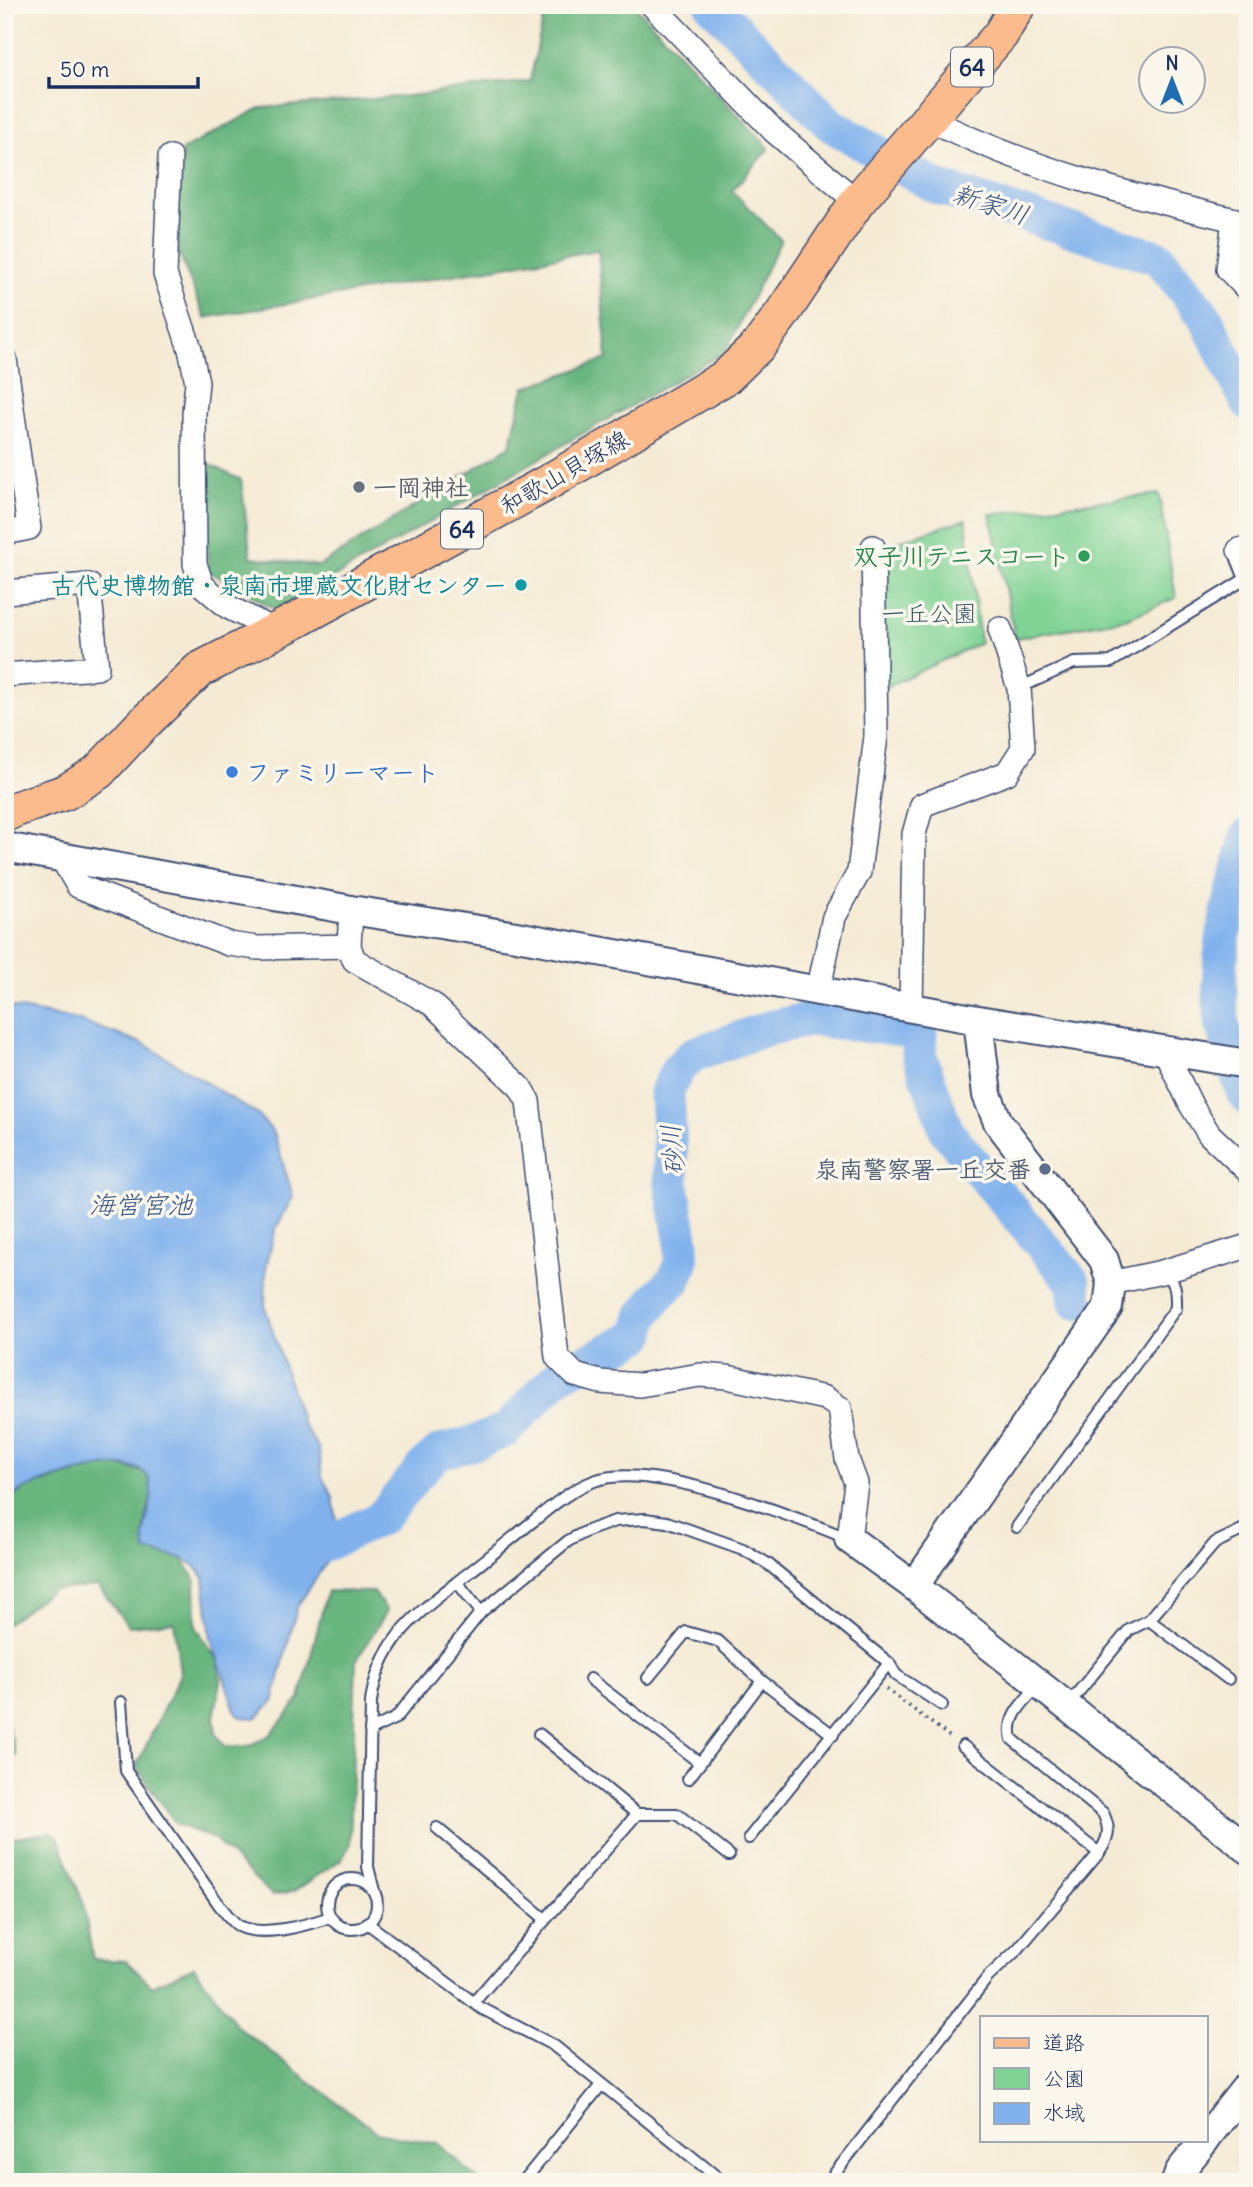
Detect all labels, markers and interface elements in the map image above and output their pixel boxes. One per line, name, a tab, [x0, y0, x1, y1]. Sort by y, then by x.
scale bar	[49, 46, 198, 90]
north arrow	[1138, 46, 1208, 116]
road number: 64	[951, 48, 993, 86]
text: N	[1165, 51, 1179, 75]
text: 50 m	[60, 56, 109, 83]
water label: 新家川	[949, 176, 1033, 232]
street label: 和歌山貝塚線	[494, 423, 634, 521]
place label: 一岡神社	[373, 472, 469, 502]
marker: 一岡神社	[351, 479, 367, 495]
road number: 64	[441, 509, 483, 548]
place label: 双子川テニスコート	[854, 541, 1070, 571]
marker: 双子川テニスコート	[1076, 548, 1092, 564]
place label: 古代史博物館・泉南市埋蔵文化財センター	[51, 570, 507, 600]
marker: 古代史博物館・泉南市埋蔵文化財センター	[513, 577, 529, 593]
park label: 一丘公園	[881, 598, 977, 628]
place label: ファミリーマート	[246, 757, 439, 787]
marker: ファミリーマート	[224, 764, 240, 780]
water label: 砂川	[653, 1123, 691, 1177]
place label: 泉南警察署一丘交番	[815, 1154, 1031, 1184]
marker: 泉南警察署一丘交番	[1037, 1161, 1053, 1177]
water label: 海営宮池	[89, 1188, 194, 1221]
legend	[980, 2016, 1208, 2142]
text: 道路	[1043, 2029, 1085, 2056]
text: 公園	[1043, 2065, 1085, 2092]
text: 水域	[1043, 2099, 1085, 2126]

